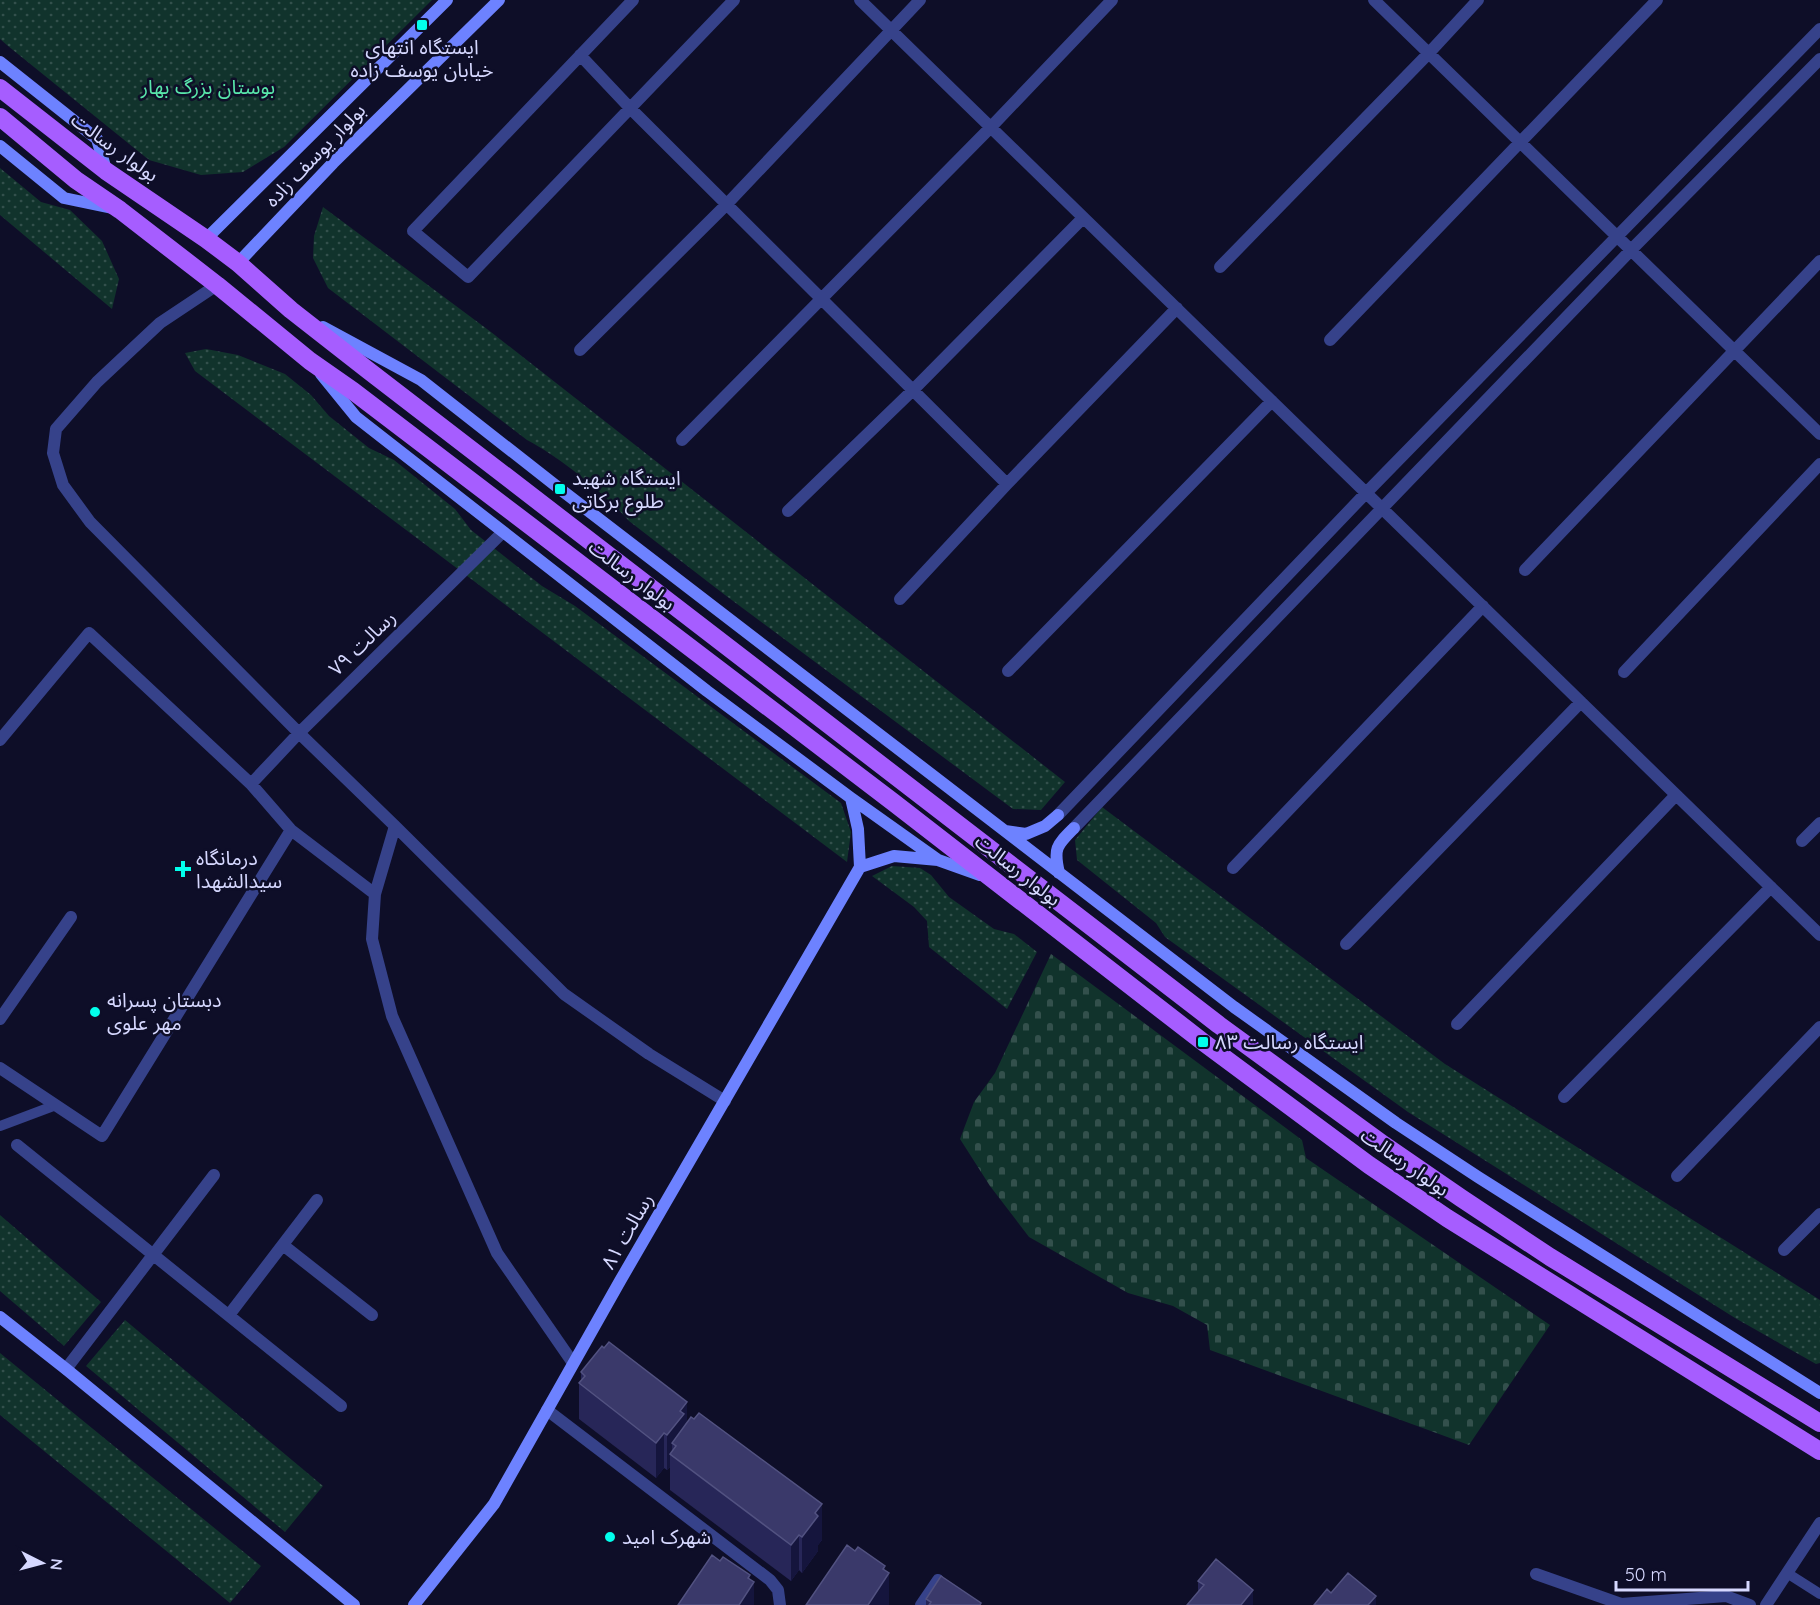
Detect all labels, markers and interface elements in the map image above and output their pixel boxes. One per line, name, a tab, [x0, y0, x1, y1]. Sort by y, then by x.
marker: ایستگاه انتهای خیابان یوسف زاده	[415, 18, 429, 32]
place label: ایستگاه انتهای خیابان یوسف زاده	[350, 34, 494, 82]
park label: بوستان بزرگ بهار	[140, 74, 275, 99]
street label: بولوار یوسف زاده	[259, 97, 370, 212]
street label: بولوار رسالت	[67, 106, 164, 187]
place label: ایستگاه شهید طلوع برکاتی	[572, 465, 681, 516]
marker: ایستگاه شهید طلوع برکاتی	[553, 482, 567, 496]
street label: بولوار رسالت	[584, 534, 681, 615]
street label: رسالت ۷۹	[323, 605, 400, 681]
street label: بولوار رسالت	[970, 828, 1066, 911]
place label: درمانگاه سیدالشهدا	[196, 845, 282, 893]
marker: درمانگاه سیدالشهدا	[174, 860, 192, 878]
place label: دبستان پسرانه مهر علوی	[107, 987, 222, 1035]
marker: دبستان پسرانه مهر علوی	[88, 1005, 102, 1019]
place label: ایستگاه رسالت ۸۳	[1215, 1029, 1363, 1054]
marker: ایستگاه رسالت ۸۳	[1196, 1035, 1210, 1049]
street label: بولوار رسالت	[1356, 1122, 1454, 1201]
street label: رسالت ۸۱	[595, 1188, 658, 1273]
place label: شهرک امید	[622, 1524, 711, 1549]
marker: شهرک امید	[603, 1530, 617, 1544]
north arrow	[12, 1533, 72, 1593]
scale bar	[1616, 1554, 1748, 1592]
text: N	[46, 1558, 67, 1571]
text: 50 m	[1625, 1563, 1667, 1586]

